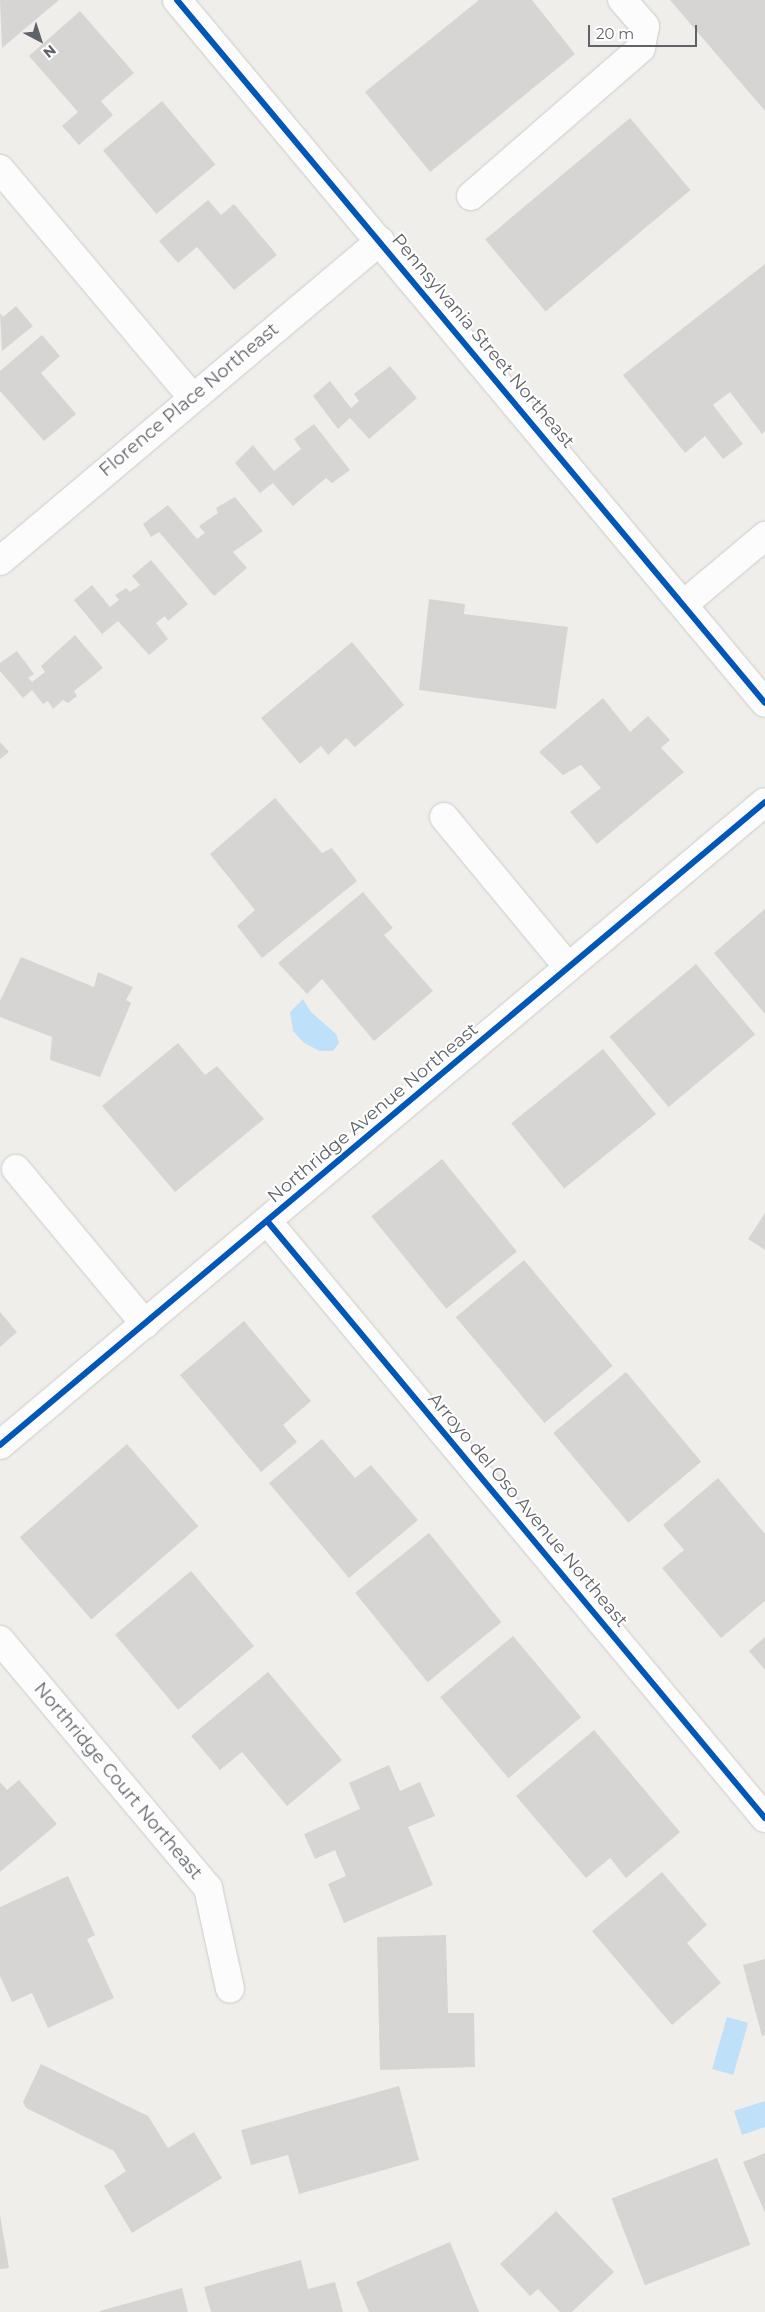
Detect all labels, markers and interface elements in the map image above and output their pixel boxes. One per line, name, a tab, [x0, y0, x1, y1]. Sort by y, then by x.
north arrow	[15, 15, 65, 65]
scale bar	[590, 15, 699, 47]
text: 20 m	[596, 24, 634, 43]
text: N	[40, 41, 60, 62]
street label: Pennsylvania Street Northeast	[387, 229, 579, 453]
street label: Florence Place Northeast	[95, 319, 283, 481]
street label: Northridge Avenue Northeast	[263, 1019, 483, 1207]
street label: Arroyo del Oso Avenue Northeast	[424, 1389, 632, 1631]
street label: Northridge Court Northeast	[29, 1678, 207, 1884]

